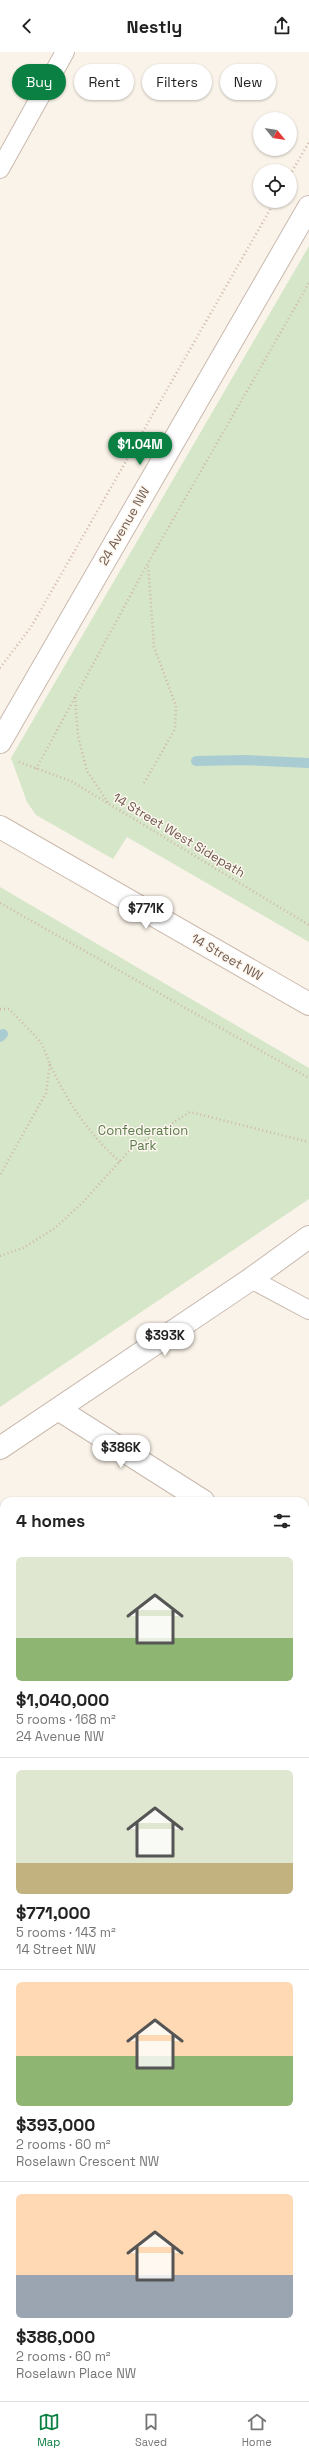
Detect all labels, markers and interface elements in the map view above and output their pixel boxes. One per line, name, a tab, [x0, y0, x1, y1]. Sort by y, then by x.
icon: back	[16, 15, 38, 37]
text: Nestly	[127, 15, 182, 38]
icon: share	[271, 15, 293, 37]
chip: Buy	[12, 64, 66, 100]
chip: Rent	[74, 64, 134, 100]
chip: Filters	[142, 64, 212, 100]
chip: New	[220, 64, 276, 100]
north arrow	[253, 112, 297, 156]
map controls	[253, 112, 297, 208]
button: locate	[253, 164, 297, 208]
pin: $1.04M	[107, 432, 173, 466]
text: $1.04M	[117, 436, 163, 453]
street label: 24 Avenue NW	[95, 484, 153, 568]
street label: 14 Street West Sidepath	[110, 789, 248, 881]
pin: $771K	[118, 896, 174, 930]
text: $771K	[128, 900, 164, 917]
street label: 14 Street NW	[188, 930, 266, 984]
park label: Confederation Park	[98, 1122, 188, 1154]
pin: $393K	[137, 1323, 193, 1357]
text: $393K	[145, 1327, 185, 1344]
pin: $386K	[93, 1435, 149, 1469]
text: $386K	[101, 1439, 141, 1456]
text: 4 homes	[16, 1510, 85, 1532]
icon: filters	[271, 1510, 293, 1532]
icon: home	[119, 1583, 191, 1655]
text: $1,040,000	[16, 1689, 109, 1711]
text: 5 rooms · 168 m²	[16, 1711, 116, 1728]
text: 24 Avenue NW	[16, 1728, 104, 1745]
icon: home	[119, 1796, 191, 1868]
text: $771,000	[16, 1902, 91, 1924]
text: 5 rooms · 143 m²	[16, 1924, 116, 1941]
text: 14 Street NW	[16, 1941, 96, 1958]
icon: home	[119, 2008, 191, 2080]
text: $393,000	[16, 2114, 95, 2136]
text: 2 rooms · 60 m²	[16, 2136, 111, 2153]
text: Roselawn Crescent NW	[16, 2153, 159, 2170]
icon: home	[119, 2220, 191, 2292]
text: $386,000	[16, 2326, 95, 2348]
text: 2 rooms · 60 m²	[16, 2348, 111, 2365]
text: Roselawn Place NW	[16, 2365, 136, 2382]
tab: Map	[37, 2411, 60, 2449]
tab: Saved	[135, 2411, 167, 2449]
tab: Home	[242, 2411, 272, 2449]

